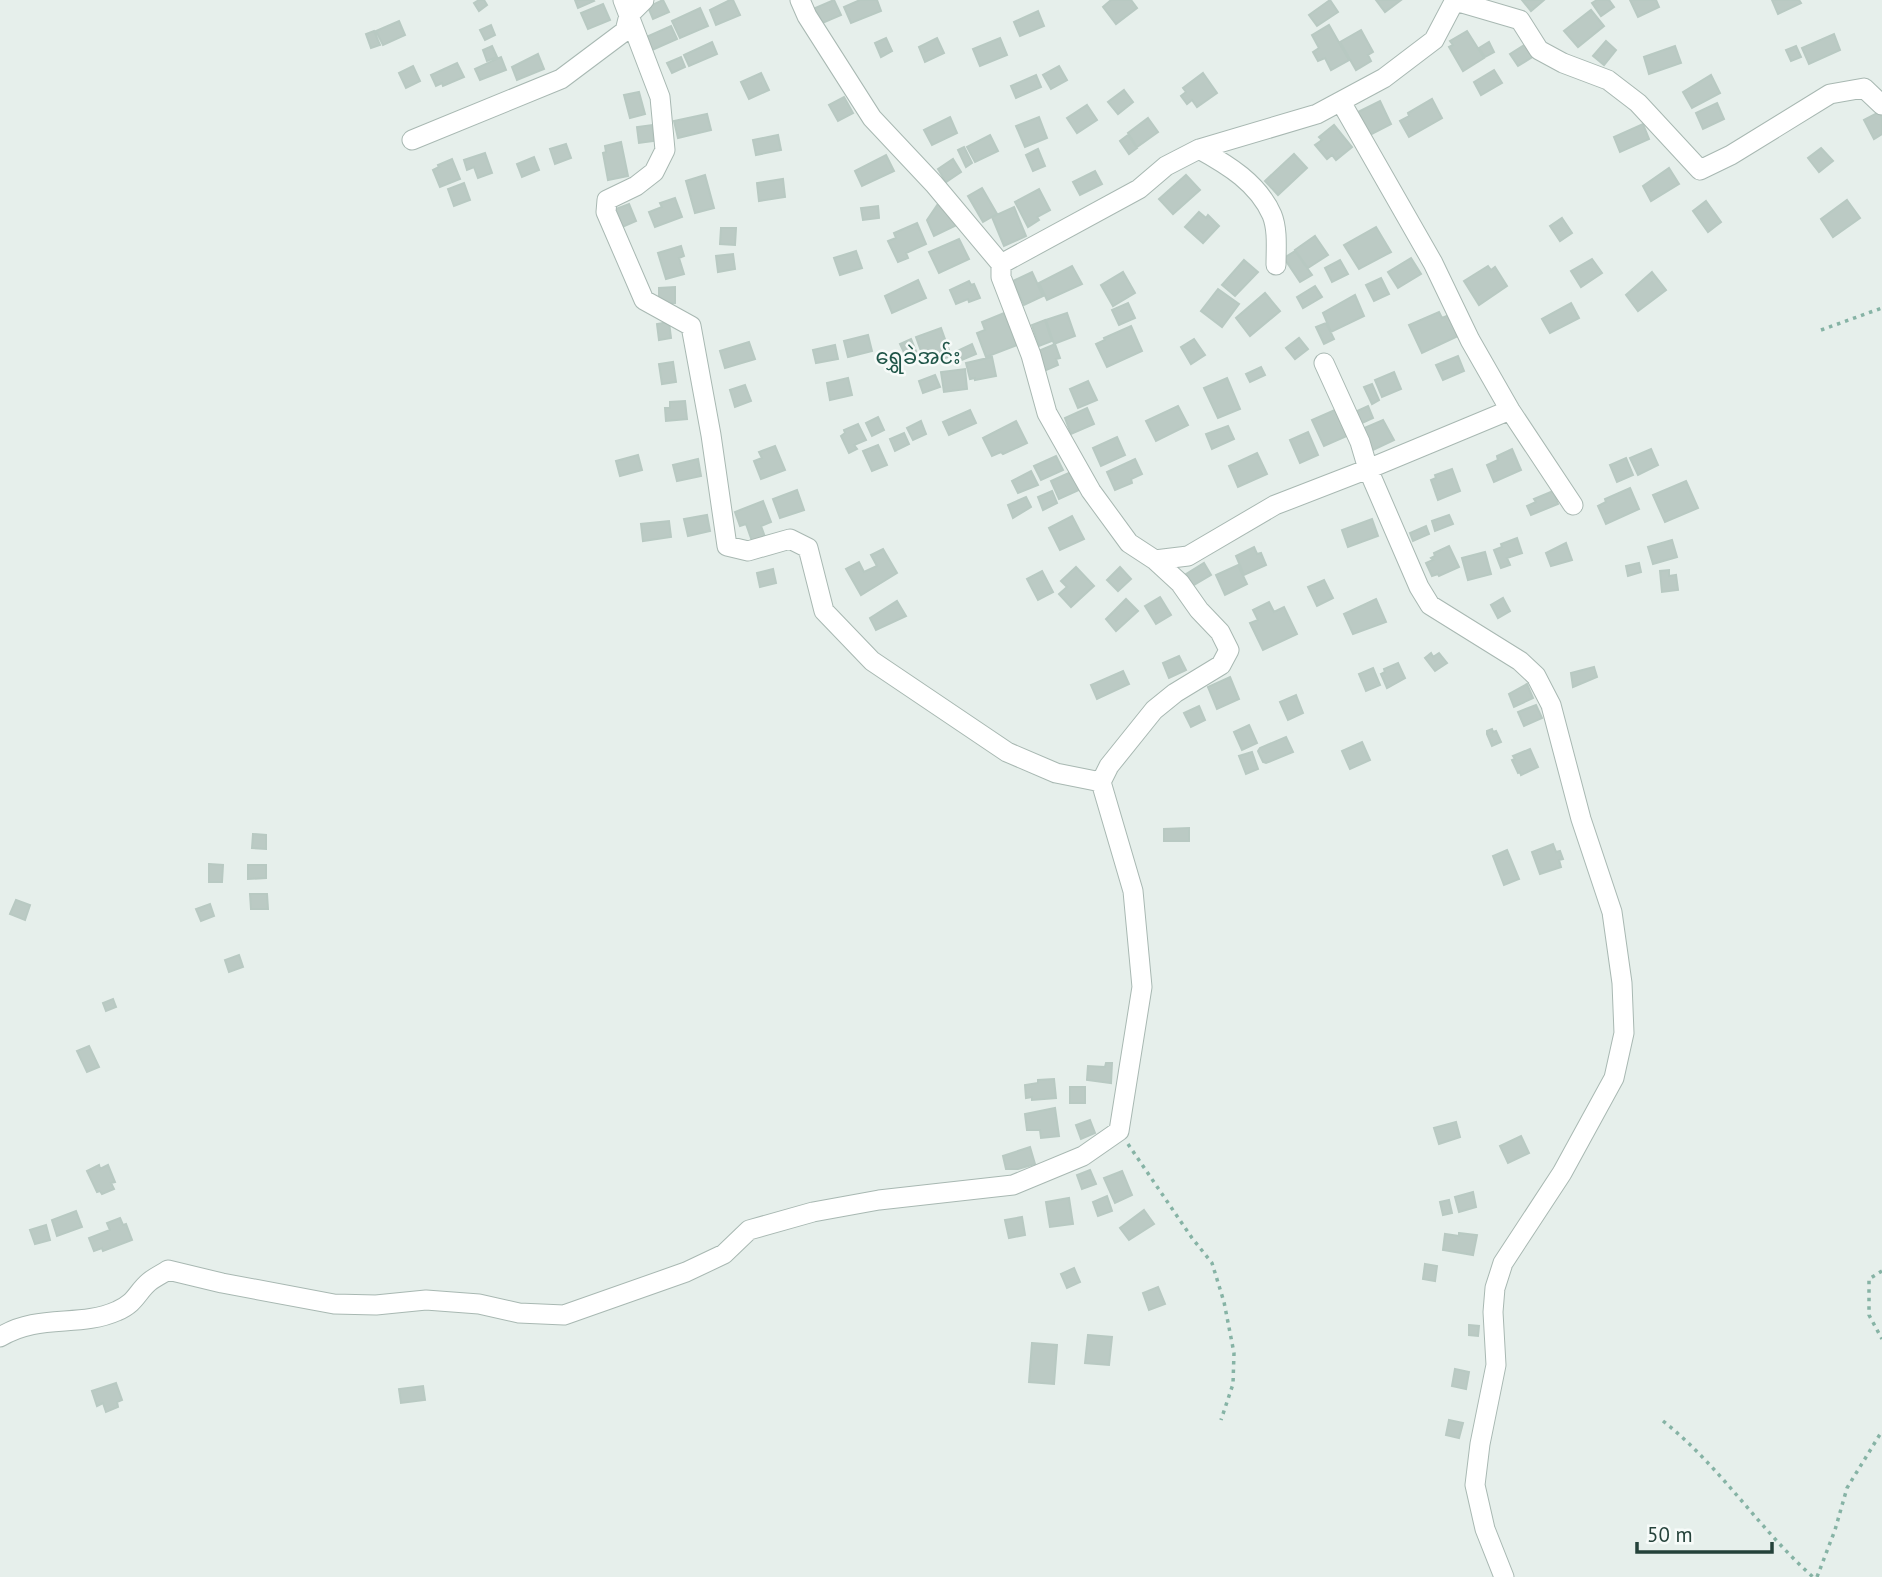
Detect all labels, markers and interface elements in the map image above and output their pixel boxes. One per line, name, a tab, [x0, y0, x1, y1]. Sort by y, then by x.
district label: ရွှေခဲအင်း	[876, 341, 961, 374]
scale bar	[1637, 1510, 1772, 1554]
text: 50 m	[1647, 1521, 1693, 1548]

